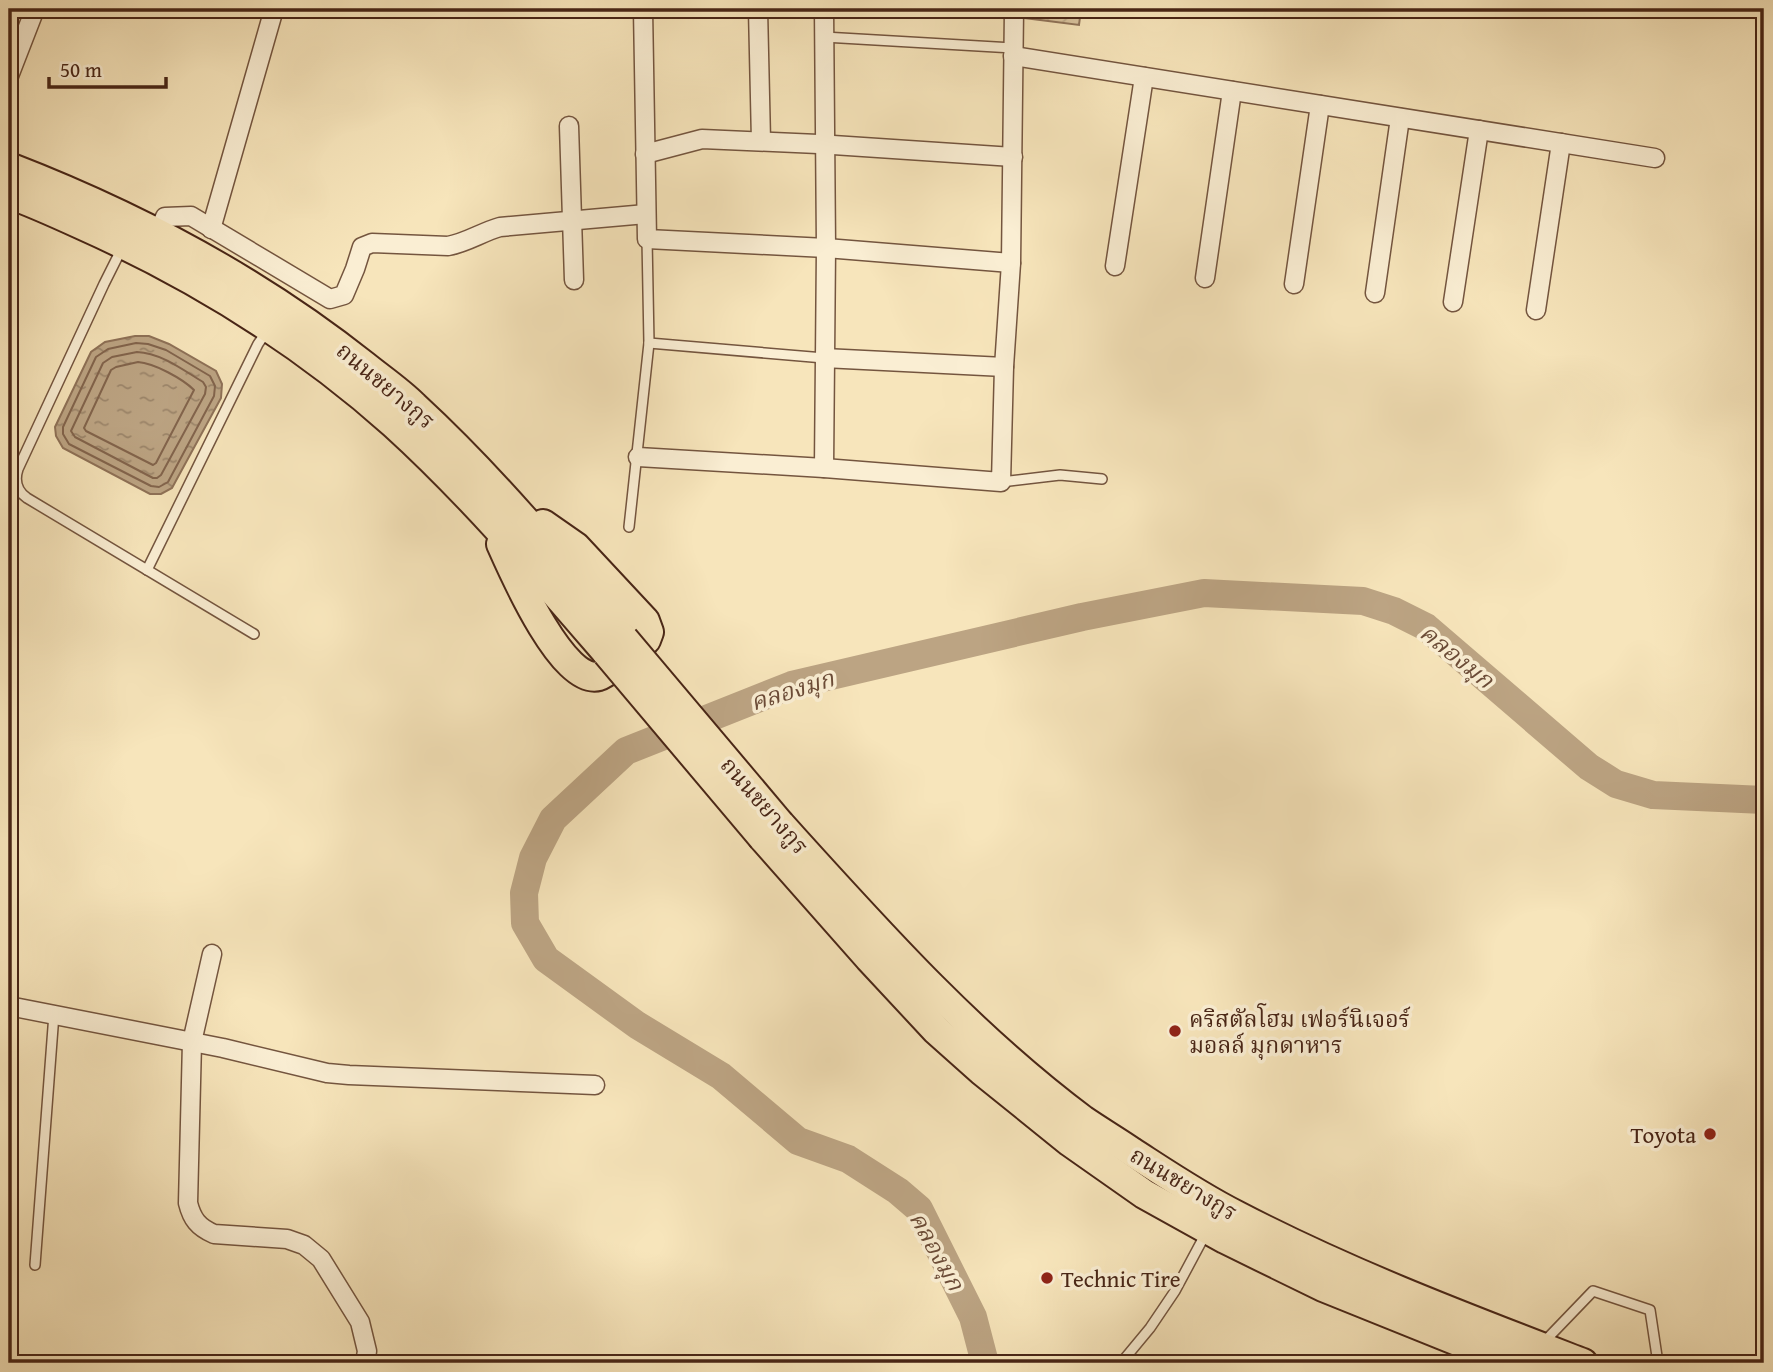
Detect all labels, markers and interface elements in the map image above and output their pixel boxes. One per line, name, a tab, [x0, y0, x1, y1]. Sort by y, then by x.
scale bar	[49, 46, 166, 90]
text: 50 m	[60, 54, 102, 85]
street label: ถนนชยางกูร	[330, 334, 442, 436]
water label: คลองมุก	[1413, 615, 1502, 697]
water label: คลองมุก	[746, 660, 839, 719]
street label: ถนนชยางกูร	[713, 749, 817, 861]
place label: คริสตัลโฮม เฟอร์นิเจอร์ มอลล์ มุกดาหาร	[1189, 1002, 1410, 1061]
marker: คริสตัลโฮม เฟอร์นิเจอร์ มอลล์ มุกดาหาร	[1167, 1023, 1183, 1039]
place label: Toyota	[1631, 1118, 1696, 1151]
marker: Toyota	[1702, 1126, 1718, 1142]
street label: ถนนชยางกูร	[1124, 1138, 1244, 1228]
water label: คลองมุก	[901, 1205, 974, 1298]
place label: Technic Tire	[1061, 1262, 1180, 1295]
marker: Technic Tire	[1039, 1270, 1055, 1286]

